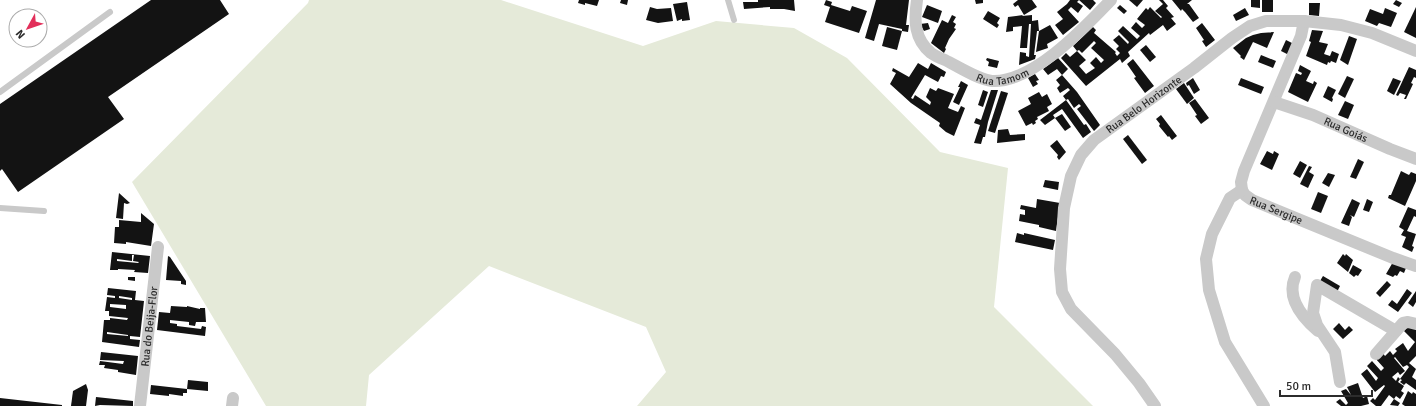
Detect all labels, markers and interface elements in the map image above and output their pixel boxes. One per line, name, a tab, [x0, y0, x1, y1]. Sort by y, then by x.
north arrow	[8, 8, 48, 48]
text: N	[13, 27, 28, 41]
street label: Rua Tamom	[974, 66, 1031, 88]
street label: Rua Belo Horizonte	[1104, 73, 1184, 136]
street label: Rua Goiás	[1322, 115, 1370, 145]
street label: Rua Sergipe	[1248, 194, 1305, 227]
street label: Rua do Beija-Flor	[138, 286, 160, 367]
scale bar	[1280, 372, 1372, 398]
text: 50 m	[1286, 379, 1311, 394]

